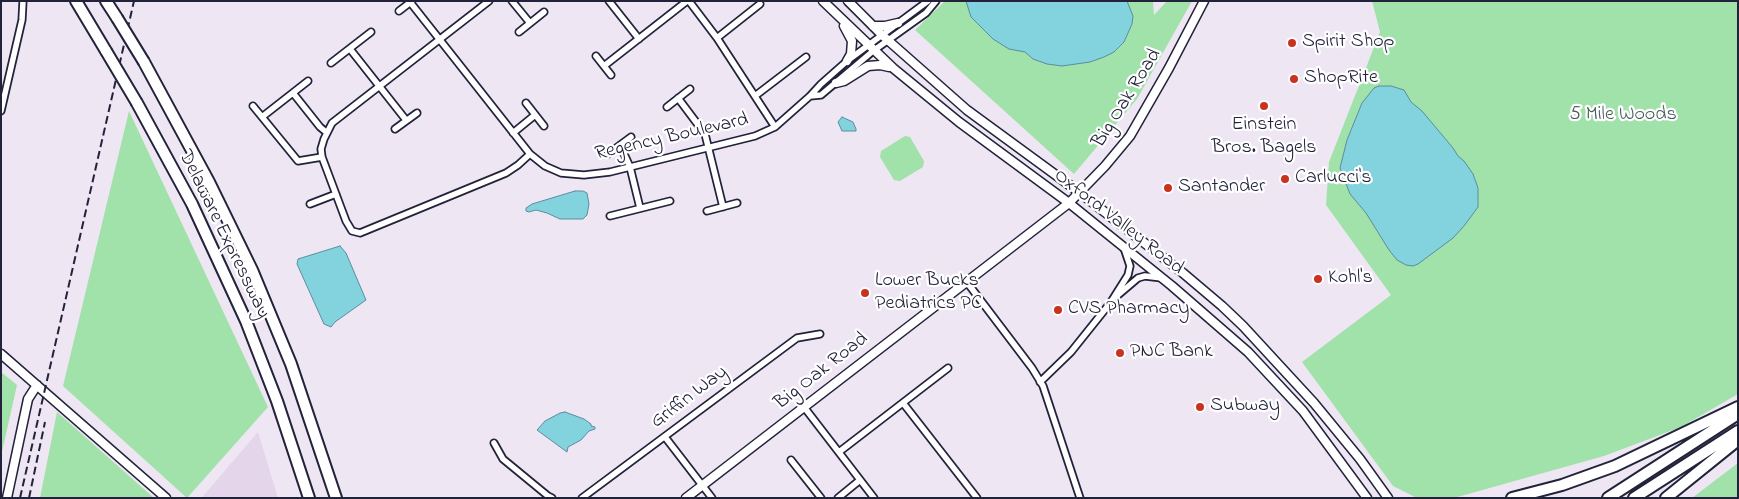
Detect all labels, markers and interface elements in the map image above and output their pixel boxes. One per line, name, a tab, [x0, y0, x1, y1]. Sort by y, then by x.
place label: Spirit Shop	[1302, 31, 1394, 55]
marker: Spirit Shop	[1286, 37, 1298, 49]
street label: Big Oak Road	[1088, 45, 1168, 153]
place label: ShopRite	[1304, 67, 1378, 91]
marker: ShopRite	[1288, 73, 1300, 85]
marker: Einstein Bros. Bagels	[1258, 100, 1270, 112]
park label: 5 Mile Woods	[1569, 104, 1677, 128]
street label: Regency Boulevard	[593, 109, 751, 167]
place label: Einstein Bros. Bagels	[1211, 114, 1317, 161]
street label: Delaware Expressway	[172, 147, 274, 323]
street label: Oxford Valley Road	[1048, 165, 1188, 281]
place label: Carlucci's	[1295, 167, 1371, 191]
marker: Carlucci's	[1279, 173, 1291, 185]
place label: Santander	[1178, 176, 1265, 200]
marker: Santander	[1162, 182, 1174, 194]
place label: Kohl's	[1328, 267, 1373, 291]
place label: Lower Bucks Pediatrics PC	[875, 270, 982, 317]
marker: Kohl's	[1312, 273, 1324, 285]
marker: Lower Bucks Pediatrics PC	[859, 287, 871, 299]
place label: CVS Pharmacy	[1068, 298, 1189, 322]
marker: CVS Pharmacy	[1052, 304, 1064, 316]
street label: Big Oak Road	[770, 328, 874, 416]
place label: PNC Bank	[1130, 341, 1213, 365]
marker: PNC Bank	[1114, 347, 1126, 359]
street label: Griffin Way	[647, 361, 733, 435]
place label: Subway	[1210, 395, 1280, 419]
marker: Subway	[1194, 401, 1206, 413]

